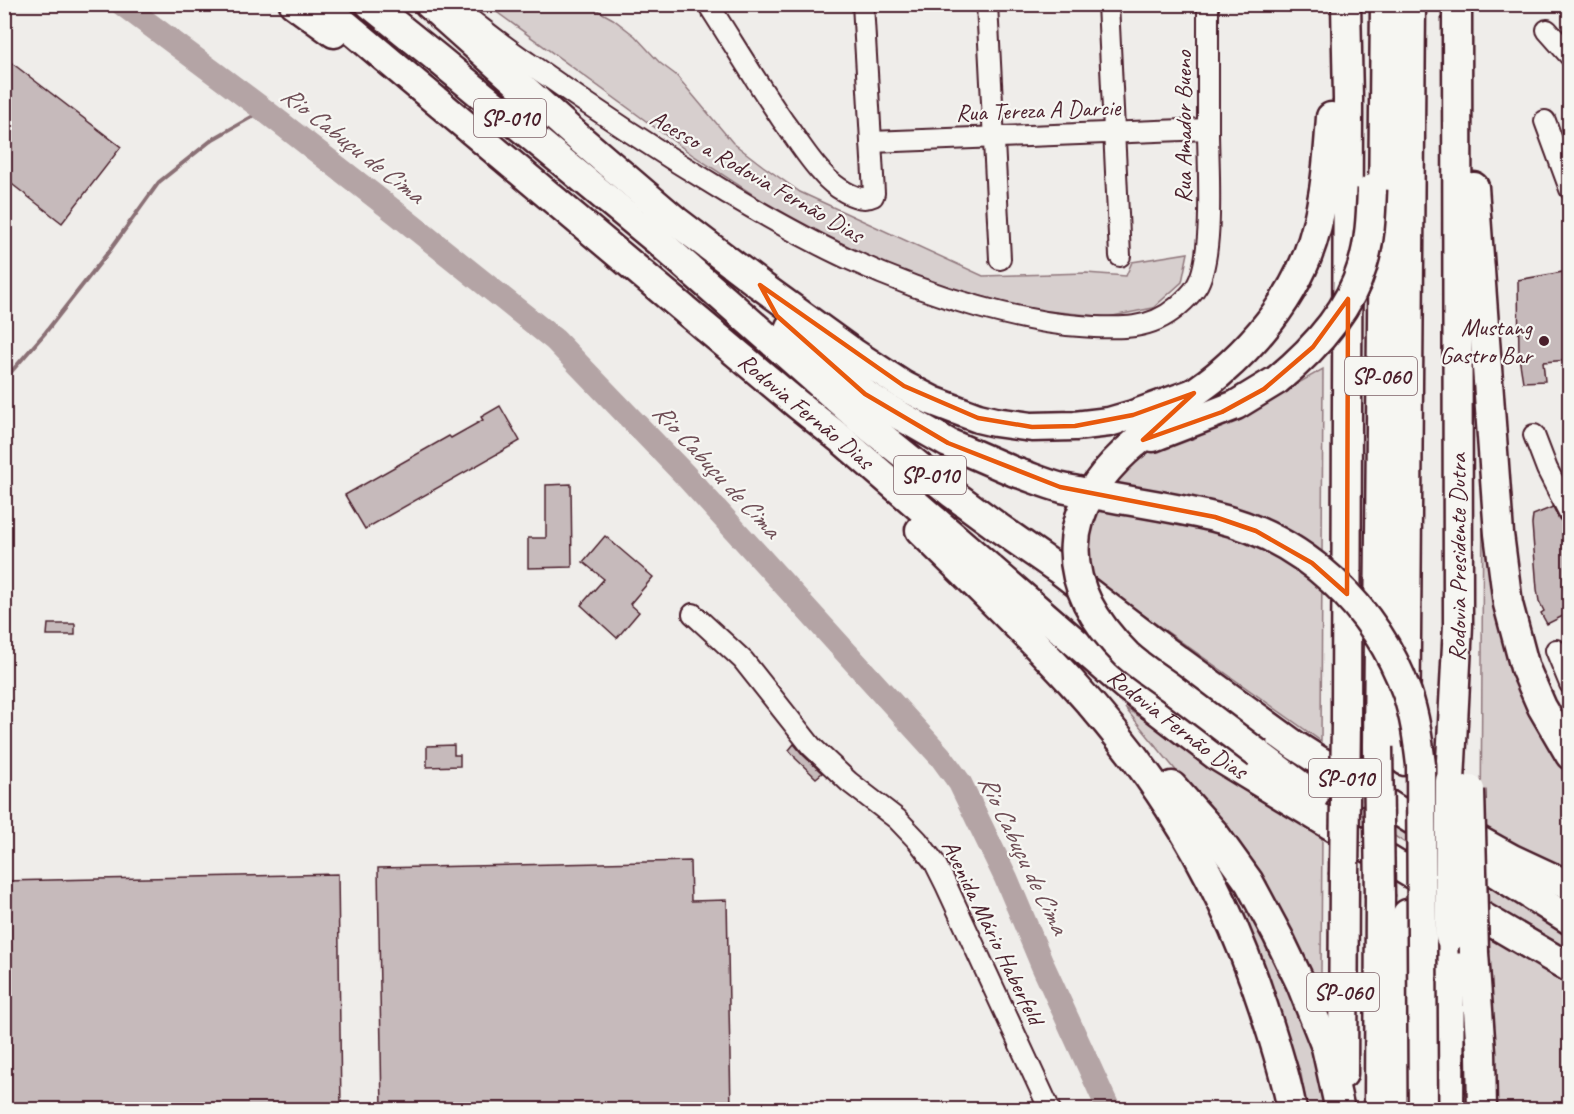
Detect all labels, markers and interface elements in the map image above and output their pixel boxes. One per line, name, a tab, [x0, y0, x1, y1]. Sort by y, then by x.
street label: Rua Amador Bueno	[1168, 49, 1198, 203]
water label: Rio Cabuçu de Cima	[275, 78, 433, 212]
street label: Rua Tereza A Darcie	[955, 92, 1123, 128]
road number: SP-010	[474, 99, 546, 137]
street label: Acesso a Rodovia Fernão Dias	[645, 103, 871, 251]
place label: Mustang Gastro Bar	[1440, 312, 1534, 370]
marker: Mustang Gastro Bar	[1537, 334, 1551, 348]
street label: Rodovia Fernão Dias	[732, 346, 882, 477]
road number: SP-060	[1345, 357, 1417, 395]
water label: Rio Cabuçu de Cima	[646, 396, 789, 547]
street label: Rodovia Presidente Dutra	[1441, 452, 1473, 662]
road number: SP-010	[894, 456, 966, 494]
street label: Rodovia Fernão Dias	[1101, 662, 1255, 787]
road number: SP-010	[1309, 759, 1381, 797]
water label: Rio Cabuçu de Cima	[971, 769, 1077, 941]
street label: Avenida Mário Haberfeld	[935, 835, 1052, 1032]
road number: SP-060	[1307, 973, 1379, 1011]

